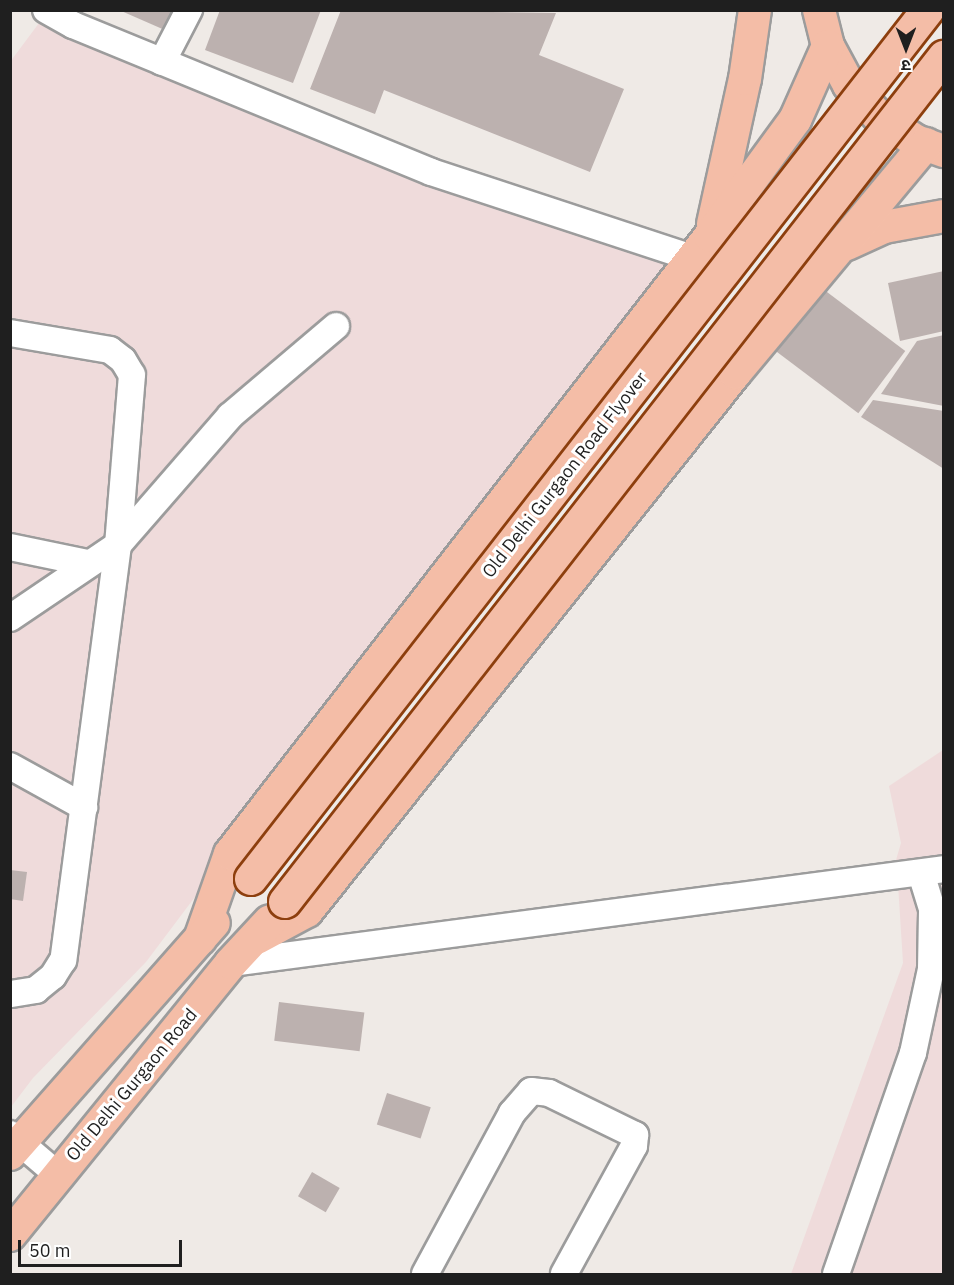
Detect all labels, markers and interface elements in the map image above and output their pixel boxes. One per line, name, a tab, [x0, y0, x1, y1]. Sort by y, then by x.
north arrow	[876, 18, 936, 78]
text: उ	[901, 56, 911, 76]
street label: Old Delhi Gurgaon Road Flyover	[478, 368, 652, 582]
street label: Old Delhi Gurgaon Road	[62, 1004, 202, 1166]
scale bar	[21, 1228, 184, 1266]
text: 50 m	[29, 1239, 71, 1262]

